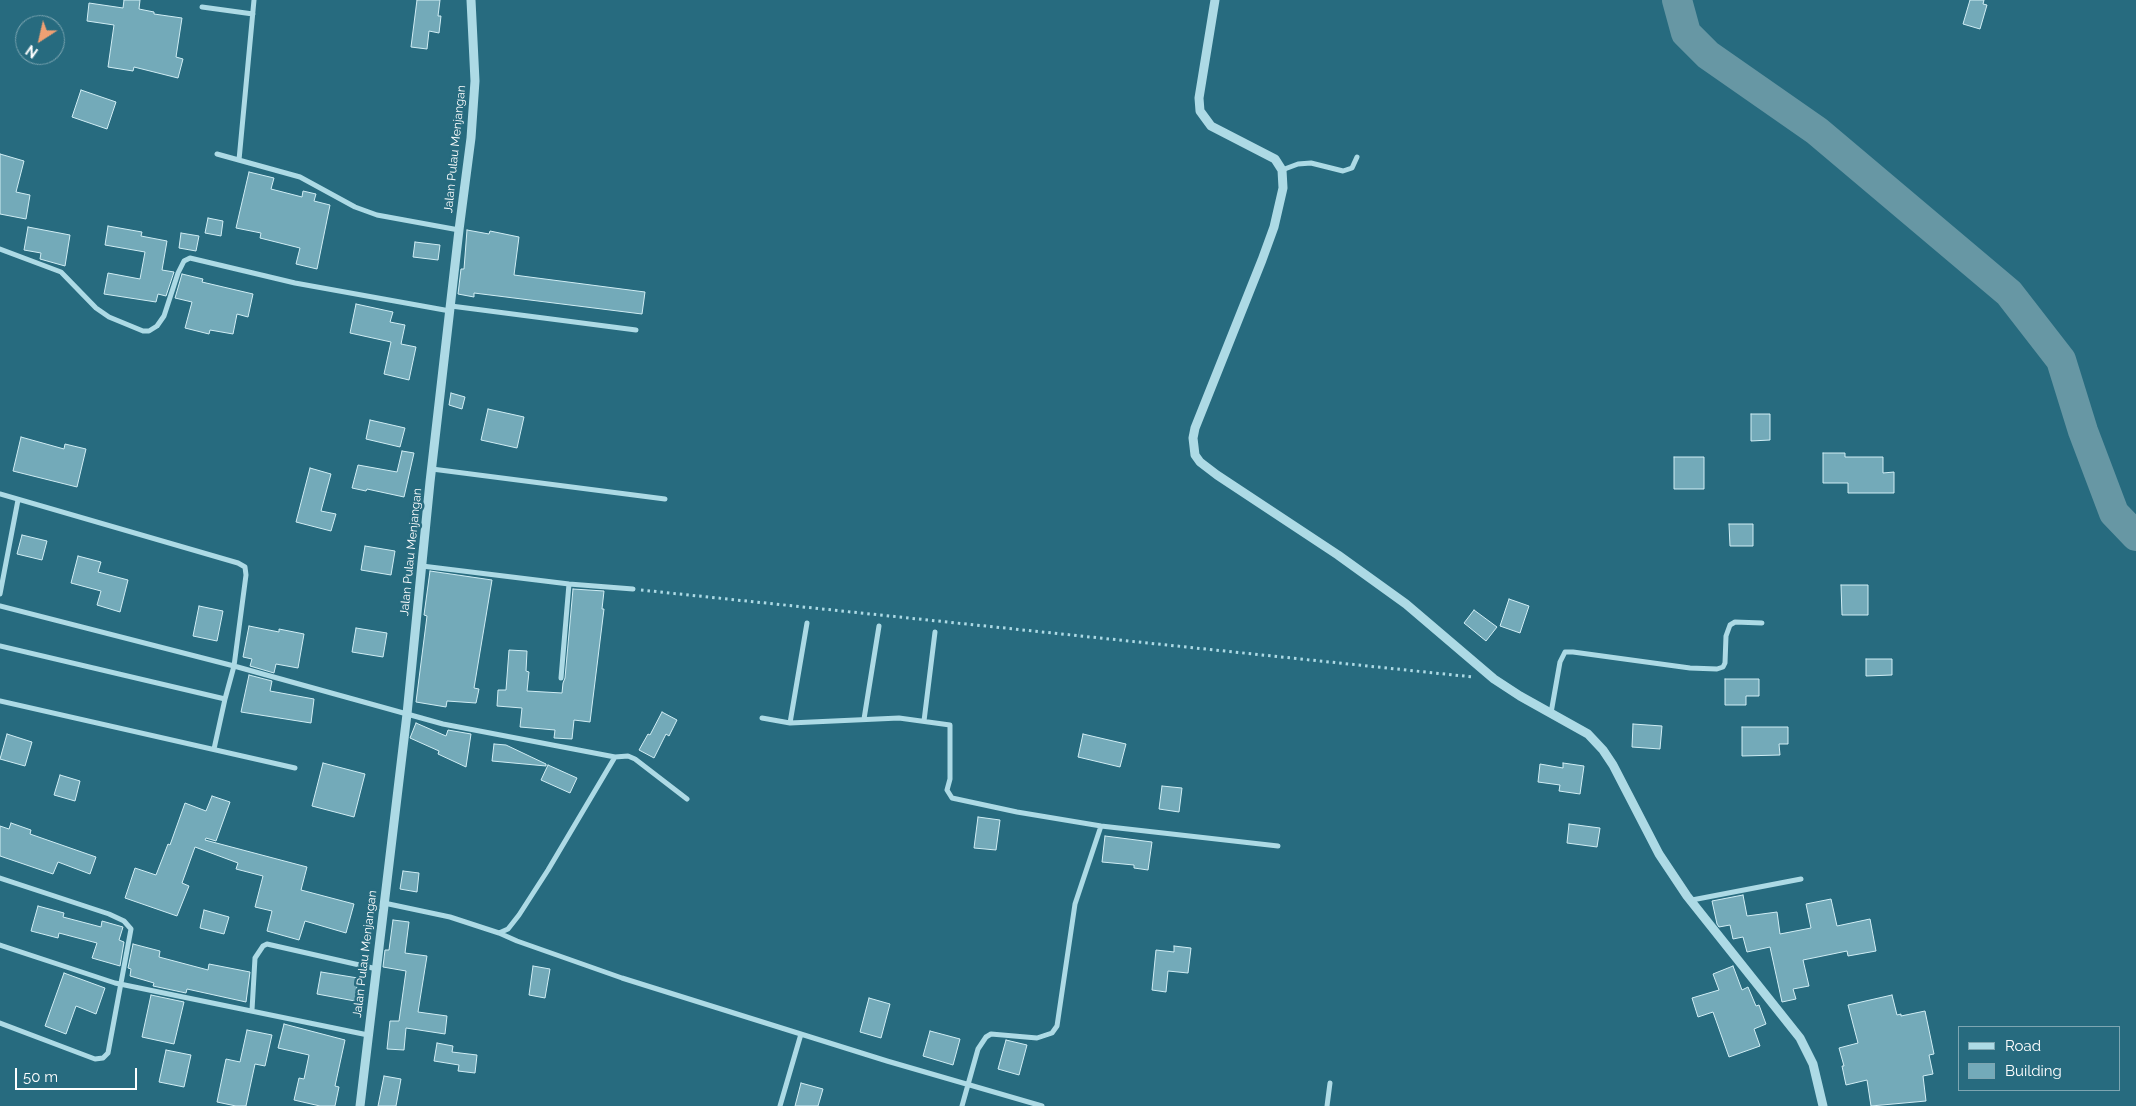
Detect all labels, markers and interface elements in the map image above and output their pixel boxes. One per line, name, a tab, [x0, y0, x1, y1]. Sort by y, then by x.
north arrow	[15, 15, 65, 65]
text: N	[23, 42, 41, 61]
street label: Jalan Pulau Menjangan	[441, 84, 469, 214]
street label: Jalan Pulau Menjangan	[397, 487, 425, 617]
street label: Jalan Pulau Menjangan	[350, 889, 380, 1019]
legend	[1958, 1026, 2121, 1091]
text: Road	[2005, 1037, 2041, 1055]
scale bar	[18, 1058, 140, 1090]
text: Building	[2005, 1062, 2062, 1080]
text: 50 m	[23, 1068, 58, 1086]

